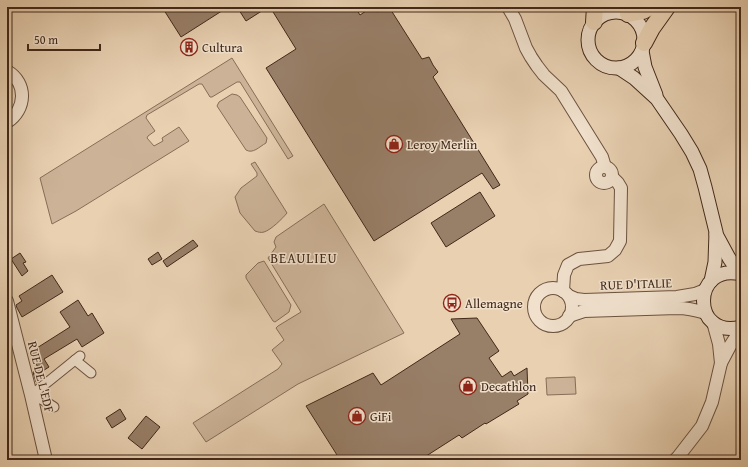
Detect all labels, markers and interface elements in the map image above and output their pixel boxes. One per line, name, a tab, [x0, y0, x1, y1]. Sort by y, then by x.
scale bar	[28, 26, 100, 52]
text: 50 m	[34, 31, 58, 48]
building icon: Cultura	[179, 37, 199, 57]
place label: Cultura	[202, 38, 244, 57]
shop icon: Leroy Merlin	[384, 134, 404, 154]
place label: Leroy Merlin	[407, 135, 478, 154]
district label: BEAULIEU	[270, 248, 338, 268]
street label: RUE D'ITALIE	[600, 273, 673, 295]
bus stop icon: Allemagne	[442, 293, 462, 313]
place label: Allemagne	[465, 294, 523, 313]
street label: RUE DE L'EDF	[23, 339, 59, 415]
shop icon: Decathlon	[458, 376, 478, 396]
place label: Decathlon	[481, 377, 537, 396]
shop icon: GiFi	[347, 406, 367, 426]
place label: GiFi	[370, 407, 392, 426]

